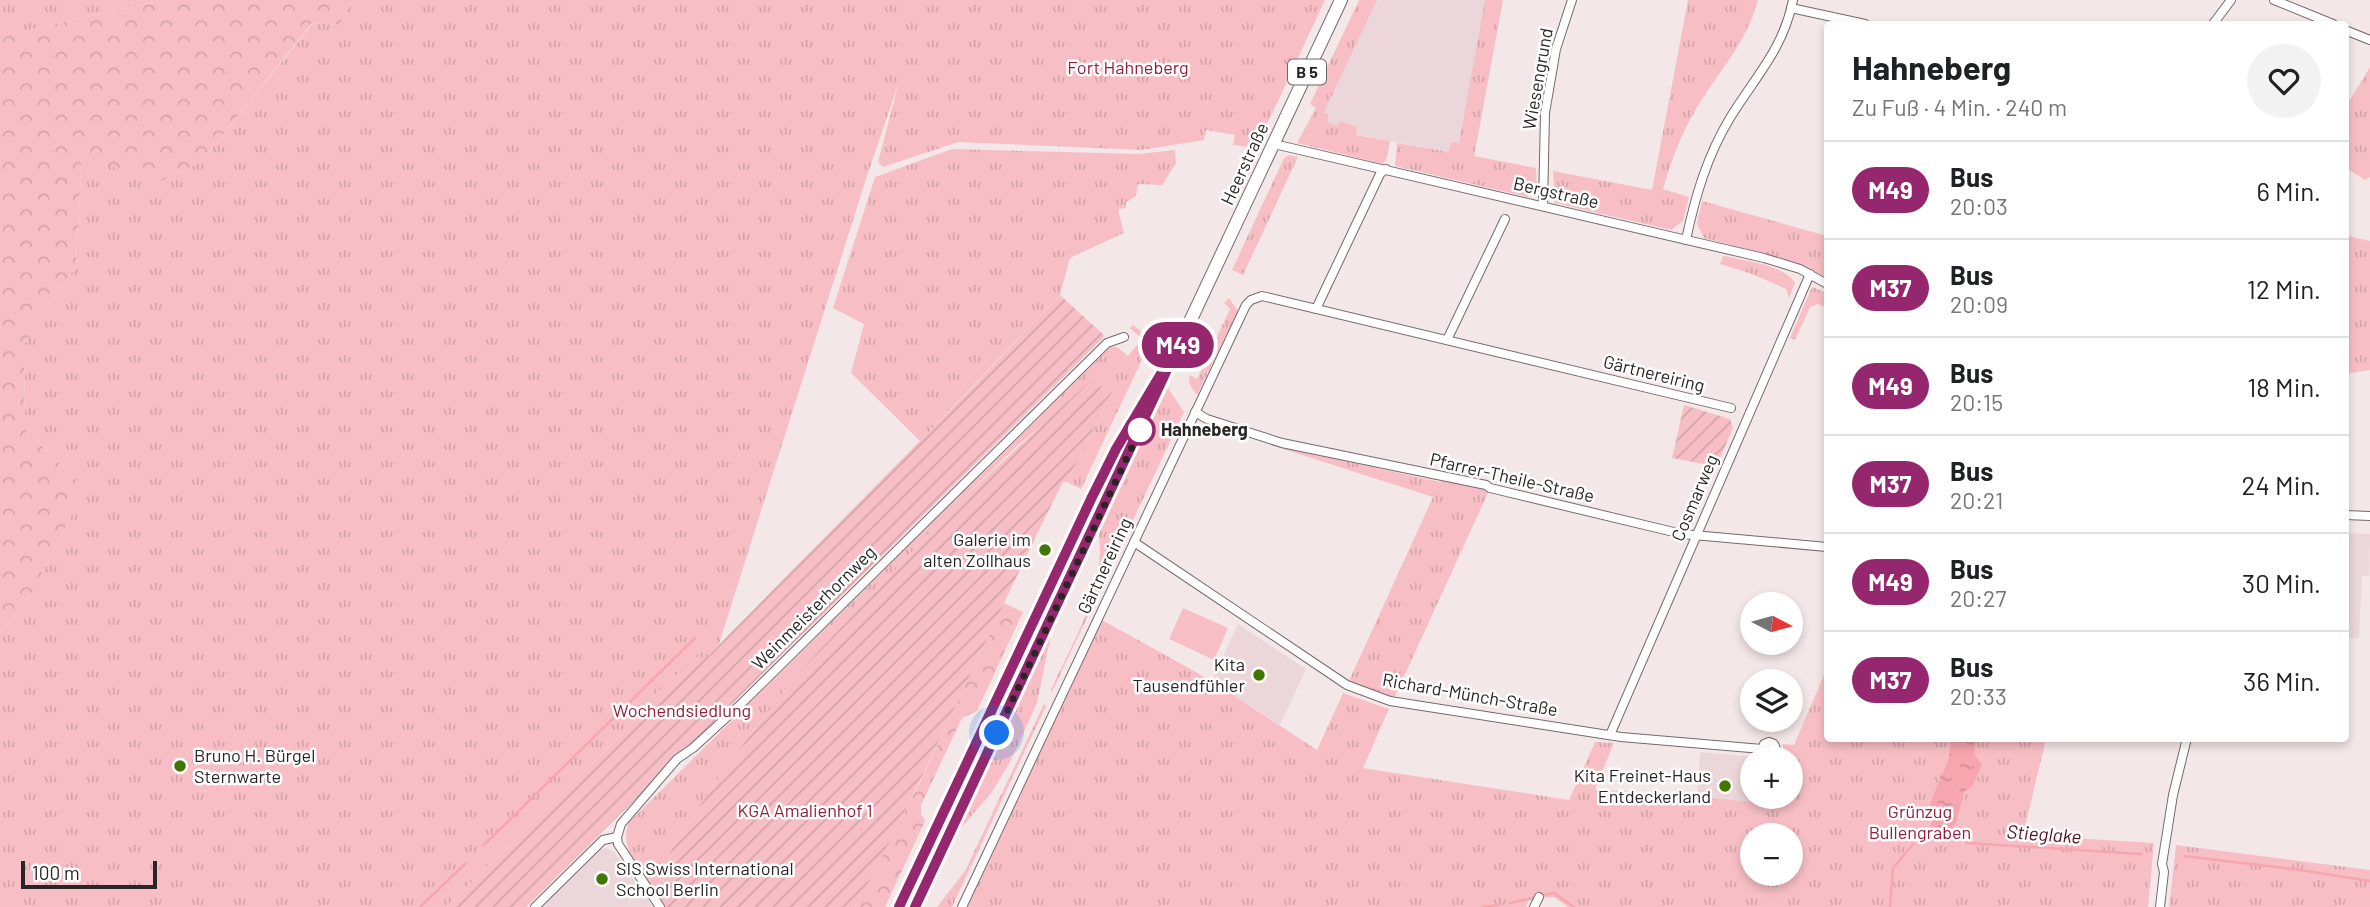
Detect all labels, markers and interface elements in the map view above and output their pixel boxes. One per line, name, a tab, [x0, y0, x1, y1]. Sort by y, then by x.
street label: Wiesengrund	[1517, 26, 1557, 131]
button: heart	[2247, 44, 2321, 118]
text: Hahneberg	[1852, 47, 2011, 87]
park label: Fort Hahneberg	[1067, 56, 1189, 78]
road number: B 5	[1288, 60, 1326, 85]
text: Zu Fuß · 4 Min. · 240 m	[1852, 93, 2067, 121]
street label: Heerstraße	[1216, 119, 1273, 208]
text: Bus	[1950, 161, 1993, 192]
street label: Bergstraße	[1511, 171, 1601, 213]
text: M49	[1868, 175, 1913, 204]
text: 6 Min.	[2256, 175, 2321, 206]
text: 20:03	[1950, 192, 2008, 220]
text: Bus	[1950, 259, 1993, 290]
text: M37	[1869, 273, 1912, 302]
text: 12 Min.	[2247, 273, 2321, 304]
text: 20:09	[1950, 290, 2008, 318]
line badge: M49	[1138, 322, 1218, 368]
text: M49	[1156, 330, 1200, 359]
street label: Gärtnereiring	[1601, 350, 1707, 396]
text: Bus	[1950, 357, 1993, 388]
text: M49	[1868, 371, 1913, 400]
text: 18 Min.	[2247, 371, 2321, 402]
text: 20:15	[1950, 388, 2003, 416]
marker: Hahneberg	[1125, 415, 1155, 445]
place label: Hahneberg	[1161, 418, 1248, 440]
street label: Pfarrer-Theile-Straße	[1428, 447, 1597, 507]
street label: Cosmarweg	[1666, 451, 1722, 544]
text: Bus	[1950, 455, 1993, 486]
text: M37	[1869, 469, 1912, 498]
text: 24 Min.	[2242, 469, 2321, 500]
text: 20:21	[1950, 486, 2003, 514]
street label: Gärtnereiring	[1072, 514, 1136, 617]
place label: Galerie im alten Zollhaus	[923, 528, 1031, 571]
street label: Weinmeisterhornweg	[747, 541, 880, 674]
marker: Galerie im alten Zollhaus	[1037, 542, 1053, 558]
text: Bus	[1950, 553, 1993, 584]
text: M49	[1868, 567, 1913, 596]
text: 30 Min.	[2242, 567, 2321, 598]
text: 20:27	[1950, 584, 2006, 612]
north arrow	[1740, 592, 1802, 654]
map controls	[1740, 592, 1803, 886]
text: Bus	[1950, 651, 1993, 682]
place label: Kita Tausendfühler	[1132, 653, 1245, 696]
text: M37	[1869, 665, 1912, 694]
text: 36 Min.	[2243, 665, 2321, 696]
marker: Kita Tausendfühler	[1251, 667, 1267, 683]
street label: Richard-Münch-Straße	[1381, 668, 1560, 720]
button: layers	[1740, 669, 1803, 732]
text: 20:33	[1950, 682, 2007, 710]
park label: Wochendsiedlung	[613, 699, 751, 721]
your location	[979, 715, 1014, 750]
place label: Bruno H. Bürgel Sternwarte	[194, 744, 315, 787]
button: +	[1740, 746, 1803, 809]
marker: Bruno H. Bürgel Sternwarte	[172, 758, 188, 774]
place label: Kita Freinet-Haus Entdeckerland	[1574, 764, 1711, 807]
marker: Kita Freinet-Haus Entdeckerland	[1717, 778, 1733, 794]
park label: KGA Amalienhof 1	[738, 799, 872, 821]
park label: Grünzug Bullengraben	[1869, 800, 1971, 843]
water label: Stieglake	[2006, 819, 2082, 848]
button: −	[1740, 823, 1803, 886]
place label: SIS Swiss International School Berlin	[616, 857, 794, 900]
scale bar	[21, 858, 158, 890]
text: 100 m	[32, 861, 80, 884]
marker: SIS Swiss International School Berlin	[594, 871, 610, 887]

